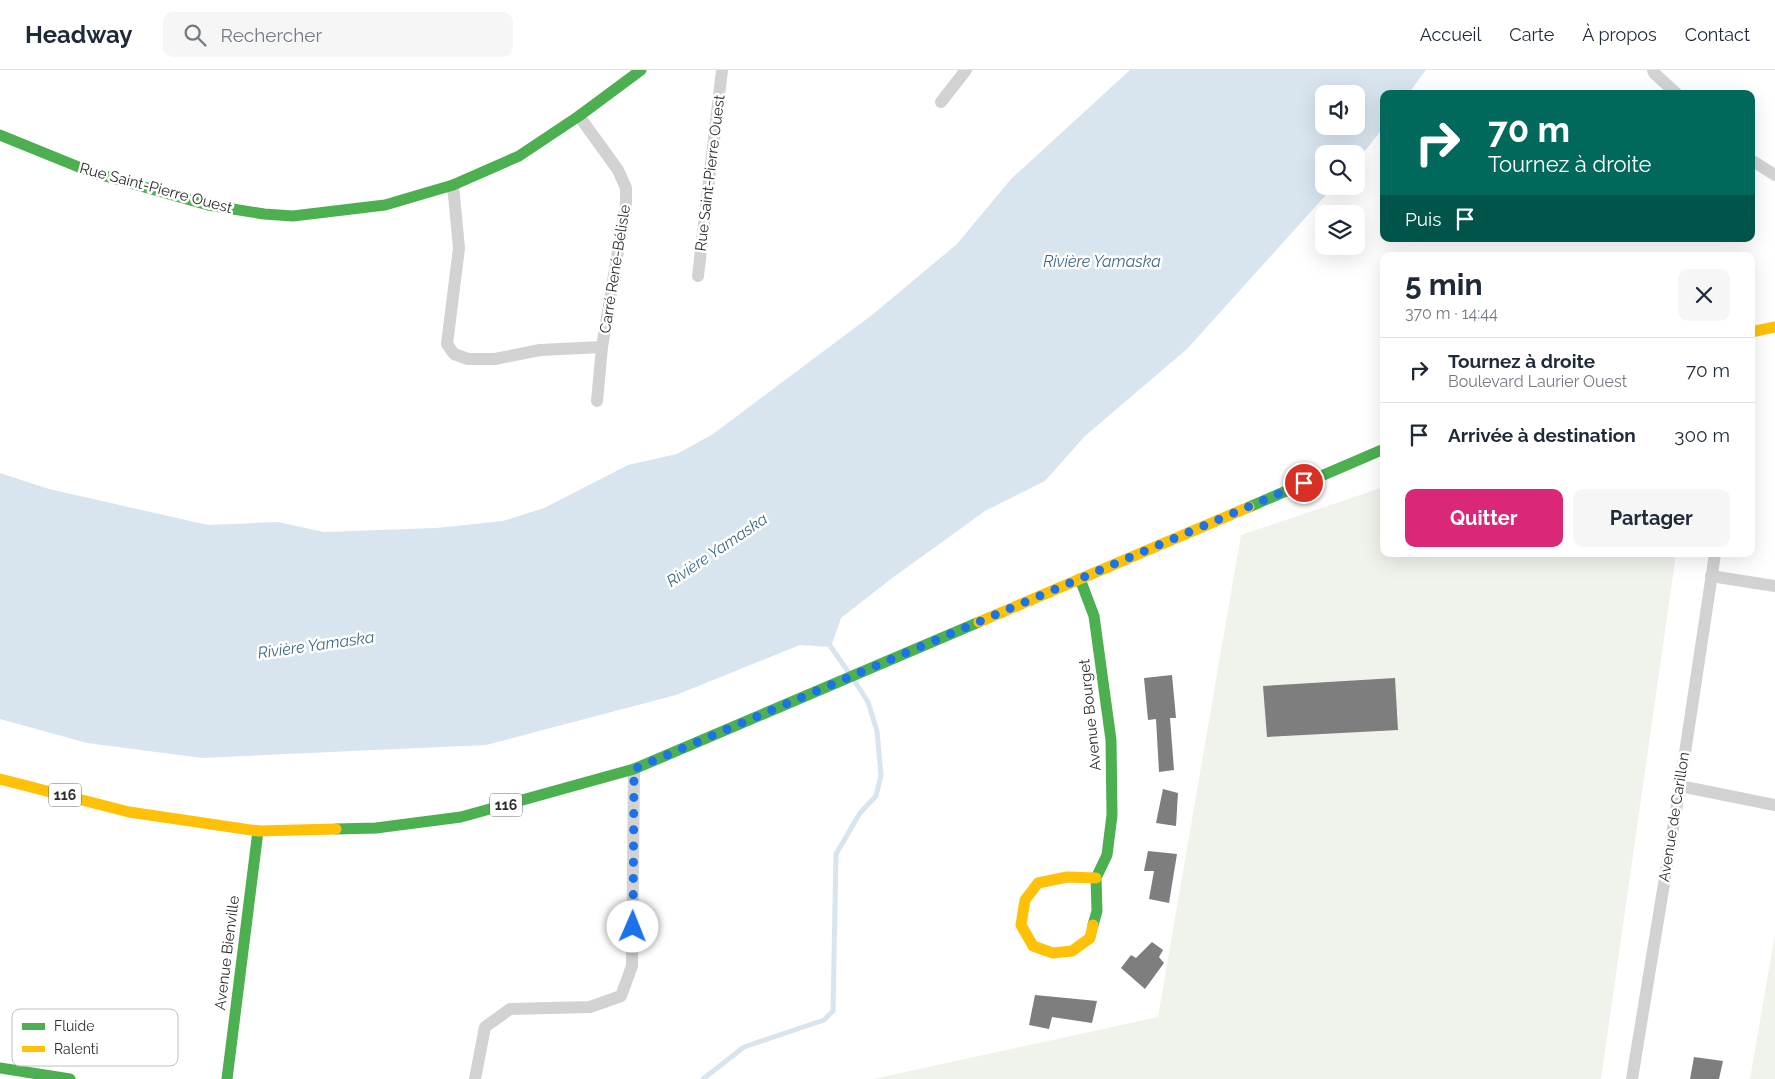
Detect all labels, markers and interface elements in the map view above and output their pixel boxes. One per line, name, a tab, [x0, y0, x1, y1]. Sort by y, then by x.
search box	[163, 12, 513, 57]
text: Headway	[25, 20, 133, 49]
icon: search	[181, 21, 209, 49]
text: Rechercher	[221, 24, 322, 46]
text: Accueil	[1420, 24, 1481, 45]
text: Carte	[1509, 24, 1554, 45]
text: À propos	[1582, 24, 1657, 45]
text: Contact	[1685, 24, 1750, 45]
map controls	[1315, 85, 1365, 255]
button: sound	[1315, 85, 1365, 135]
street label: Rue Saint-Pierre Ouest	[691, 94, 729, 252]
text: 70 m	[1488, 109, 1570, 150]
icon: right	[1405, 110, 1470, 175]
button: search	[1315, 145, 1365, 195]
text: Tournez à droite	[1488, 151, 1652, 177]
street label: Rue Saint-Pierre Ouest	[78, 159, 234, 217]
street label: Carré René-Bélisle	[596, 203, 634, 335]
button: layers	[1315, 205, 1365, 255]
icon: arrive	[1451, 205, 1479, 233]
text: Puis	[1405, 208, 1441, 230]
water label: Rivière Yamaska	[1043, 252, 1161, 271]
text: 5 min	[1405, 267, 1483, 302]
button: close	[1678, 269, 1730, 321]
text: 370 m · 14:44	[1405, 304, 1498, 323]
text: Tournez à droite	[1448, 350, 1595, 372]
icon: right	[1405, 356, 1433, 384]
text: 70 m	[1686, 359, 1730, 381]
text: Boulevard Laurier Ouest	[1448, 372, 1627, 391]
icon: arrive	[1405, 421, 1433, 449]
text: Arrivée à destination	[1448, 424, 1636, 446]
text: 300 m	[1674, 424, 1730, 446]
pin	[1283, 462, 1325, 504]
icon: arrive	[1290, 469, 1318, 497]
button: Quitter	[1405, 489, 1563, 547]
button: Partager	[1573, 489, 1730, 547]
water label: Rivière Yamaska	[663, 509, 771, 591]
water label: Rivière Yamaska	[256, 627, 376, 663]
street label: Avenue Bourget	[1075, 658, 1105, 772]
street label: Avenue de Carillon	[1655, 751, 1693, 883]
road number: 116	[49, 784, 81, 806]
road number: 116	[490, 794, 522, 816]
street label: Avenue Bienville	[211, 894, 243, 1011]
position arrow	[606, 900, 658, 952]
legend	[12, 1009, 178, 1066]
text: Fluide	[54, 1018, 94, 1034]
text: Ralenti	[54, 1041, 99, 1057]

